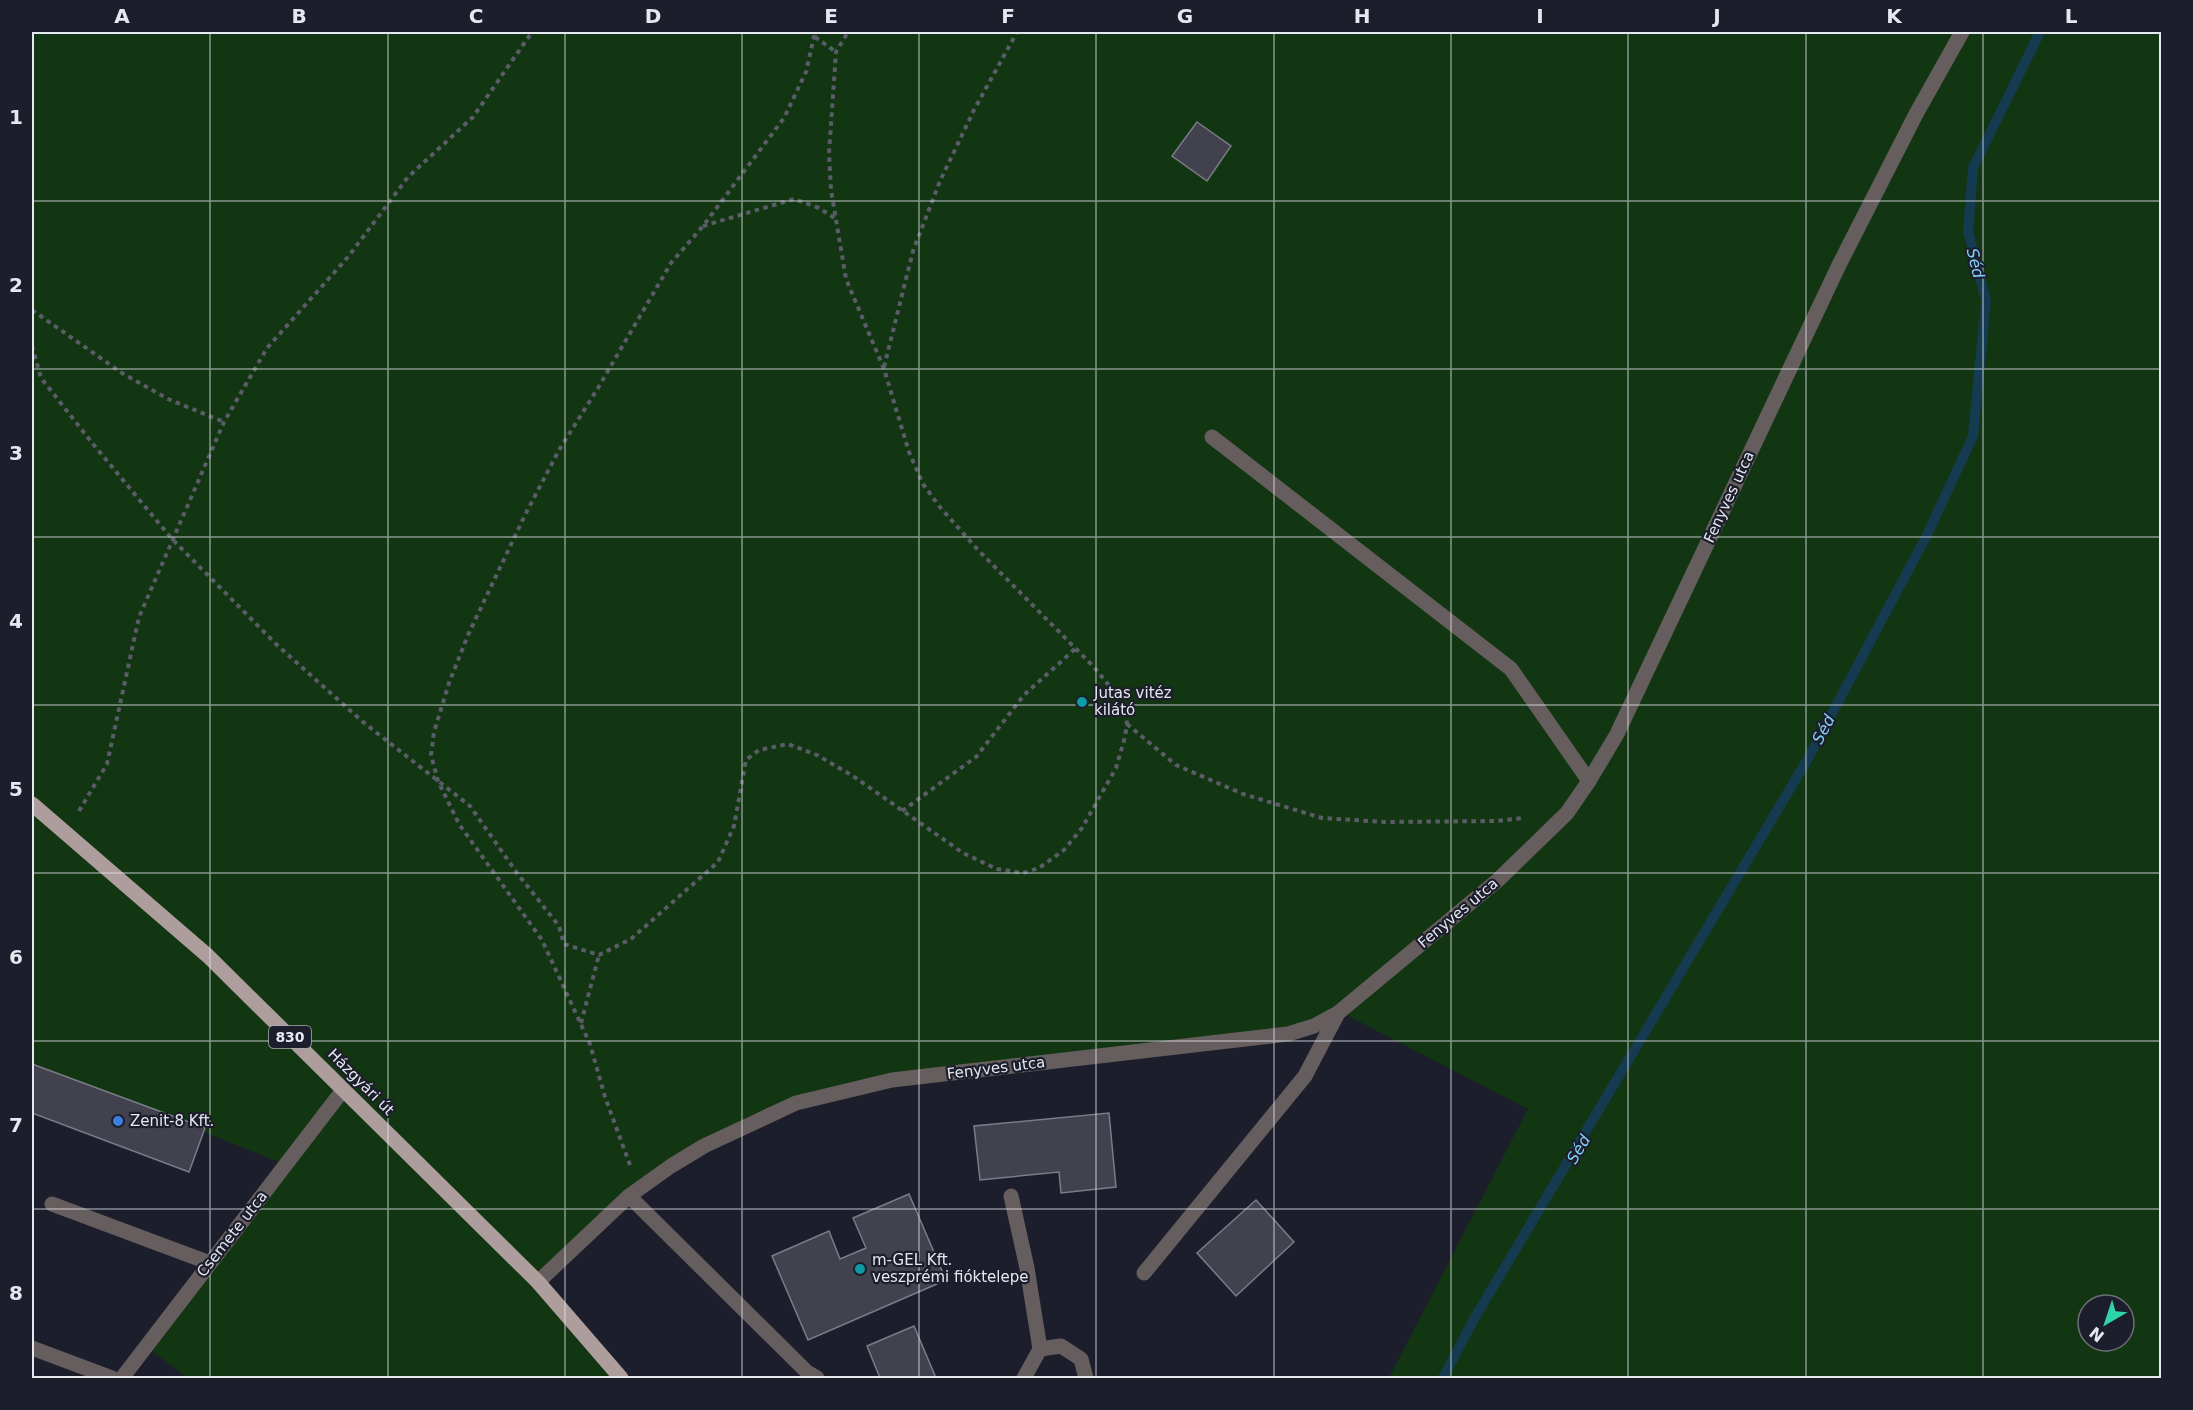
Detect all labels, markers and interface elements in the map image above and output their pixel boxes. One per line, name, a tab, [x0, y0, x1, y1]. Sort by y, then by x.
text: A	[114, 4, 130, 28]
text: B	[291, 4, 307, 28]
text: C	[469, 4, 483, 28]
text: D	[645, 4, 661, 28]
text: E	[824, 4, 838, 28]
text: F	[1001, 4, 1015, 28]
text: G	[1177, 4, 1193, 28]
text: H	[1354, 4, 1370, 28]
text: I	[1536, 4, 1544, 28]
text: J	[1711, 4, 1721, 28]
text: K	[1886, 4, 1903, 28]
text: L	[2065, 4, 2078, 28]
text: 1	[9, 105, 23, 129]
water label: Séd	[1963, 246, 1989, 281]
text: 2	[9, 273, 23, 297]
text: 3	[9, 441, 23, 465]
street label: Fenyves utca	[1700, 448, 1758, 546]
text: 4	[9, 609, 23, 633]
place label: Jutas vitéz kilátó	[1093, 684, 1172, 719]
marker: Jutas vitéz kilátó	[1075, 695, 1089, 709]
water label: Séd	[1808, 711, 1839, 747]
text: 5	[9, 777, 23, 801]
street label: Fenyves utca	[1414, 874, 1502, 952]
text: 6	[9, 945, 23, 969]
road number: 830	[269, 1026, 311, 1048]
street label: Házgyári út	[324, 1045, 398, 1119]
street label: Fenyves utca	[946, 1053, 1046, 1083]
place label: Zenit-8 Kft.	[130, 1112, 214, 1130]
text: 7	[9, 1113, 23, 1137]
marker: Zenit-8 Kft.	[111, 1114, 125, 1128]
water label: Séd	[1563, 1131, 1595, 1167]
street label: Csemete utca	[193, 1187, 271, 1281]
place label: m-GEL Kft. veszprémi fióktelepe	[872, 1251, 1029, 1286]
marker: m-GEL Kft. veszprémi fióktelepe	[853, 1262, 867, 1276]
text: 8	[9, 1281, 23, 1305]
north arrow	[2076, 1293, 2136, 1353]
text: N	[2086, 1323, 2108, 1346]

